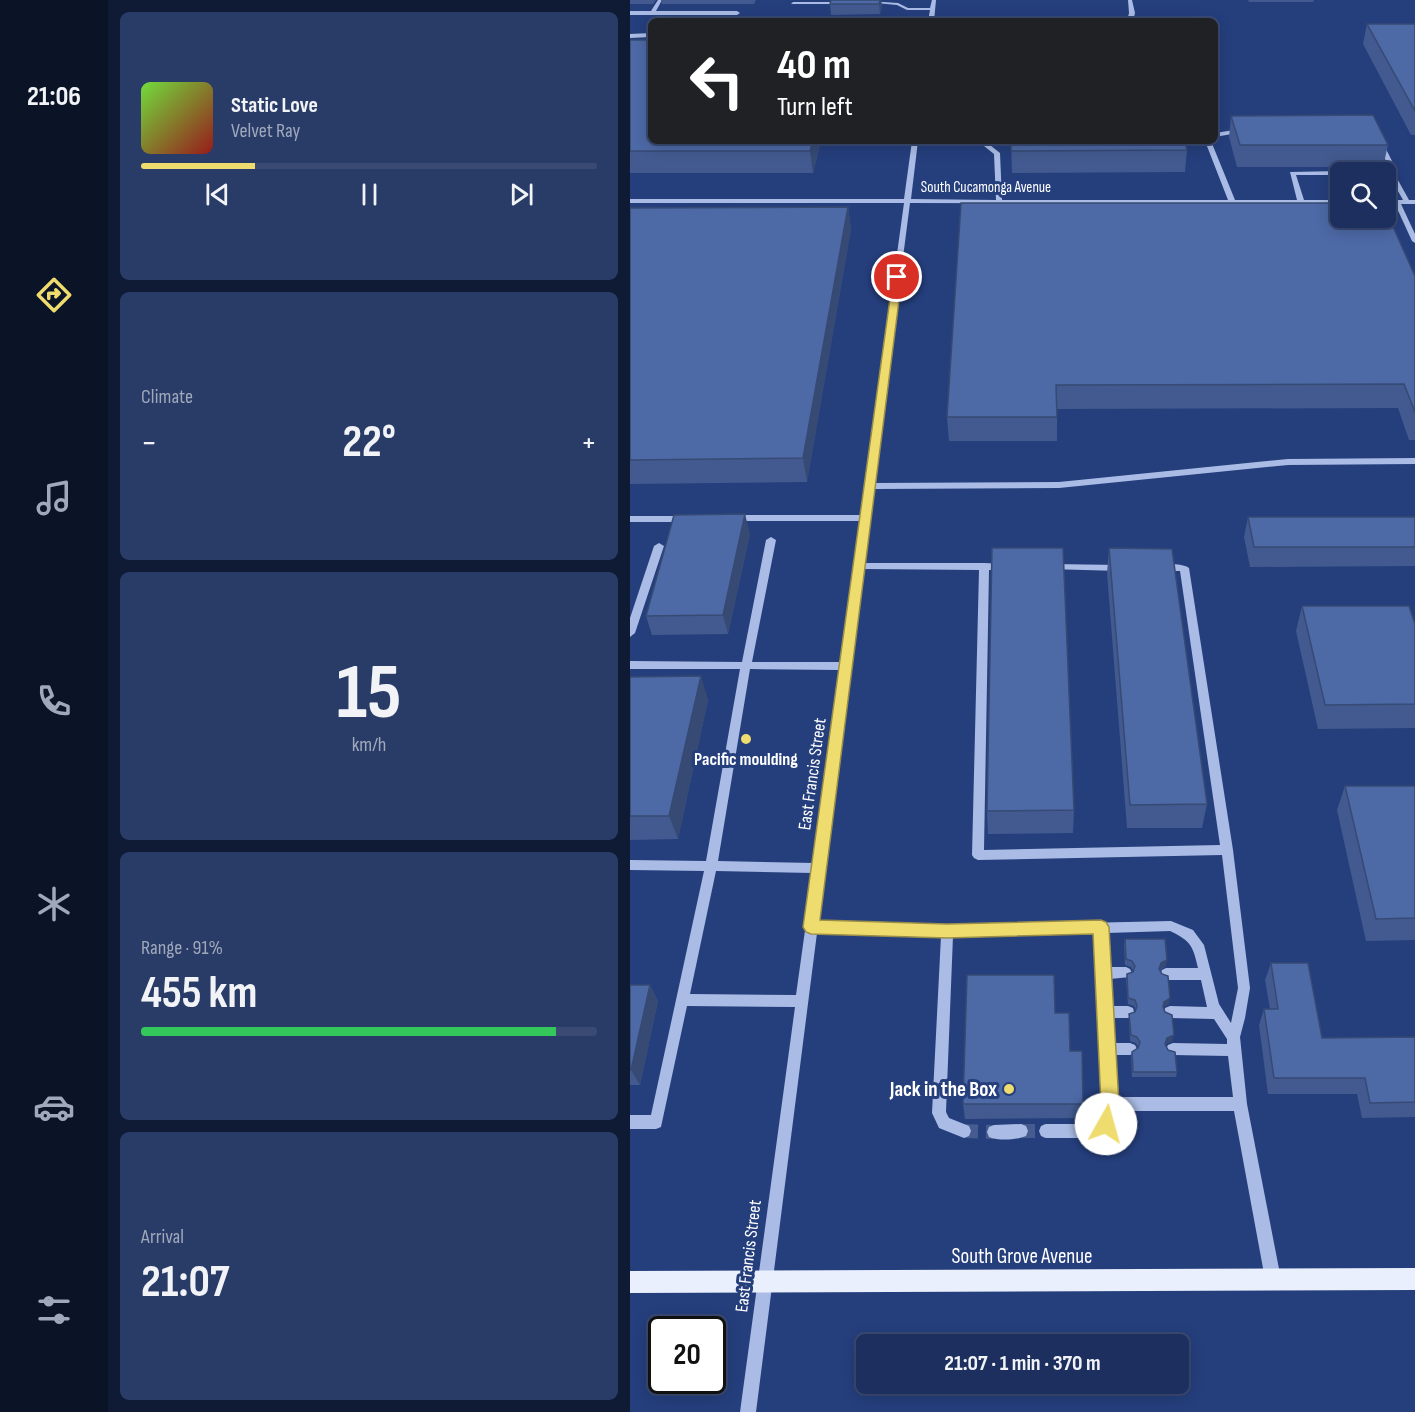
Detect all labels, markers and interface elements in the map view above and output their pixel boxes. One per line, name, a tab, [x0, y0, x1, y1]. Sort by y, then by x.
text: 40 m	[777, 40, 851, 91]
icon: left	[678, 42, 756, 120]
text: 21:06	[27, 81, 81, 113]
text: Turn left	[777, 91, 853, 123]
text: Static Love	[231, 92, 318, 119]
text: Velvet Ray	[231, 119, 300, 143]
map controls	[1330, 162, 1396, 228]
button: search	[1330, 162, 1396, 228]
icon: previous	[201, 178, 234, 211]
icon: pause	[353, 178, 386, 211]
icon: next	[505, 178, 538, 211]
street label: South Cucamonga Avenue	[921, 178, 1051, 197]
pin	[871, 251, 922, 302]
icon: arrive	[880, 260, 913, 293]
icon: directions	[33, 274, 75, 316]
text: Climate	[141, 385, 193, 409]
text: 22°	[342, 415, 396, 470]
text: −	[141, 423, 157, 463]
text: +	[581, 423, 597, 463]
icon: music	[33, 477, 75, 519]
text: 15	[337, 647, 401, 740]
icon: phone	[33, 680, 75, 722]
street label: East Francis Street	[794, 716, 831, 832]
marker: Pacific moulding	[739, 732, 753, 746]
text: km/h	[352, 733, 386, 757]
place label: Pacific moulding	[694, 749, 798, 770]
icon: climate	[33, 883, 75, 925]
text: Range · 91%	[141, 936, 223, 960]
text: 455 km	[141, 966, 257, 1021]
place label: Jack in the Box	[889, 1077, 997, 1102]
marker: Jack in the Box	[1002, 1082, 1016, 1096]
icon: car	[33, 1086, 75, 1128]
position arrow	[1074, 1092, 1138, 1156]
street label: East Francis Street	[731, 1198, 766, 1313]
text: Arrival	[141, 1225, 184, 1249]
street label: South Grove Avenue	[951, 1244, 1093, 1269]
text: 21:07	[141, 1255, 229, 1310]
icon: filters	[33, 1289, 75, 1331]
speed limit sign: 20	[648, 1316, 726, 1394]
text: 21:07 · 1 min · 370 m	[944, 1350, 1101, 1377]

